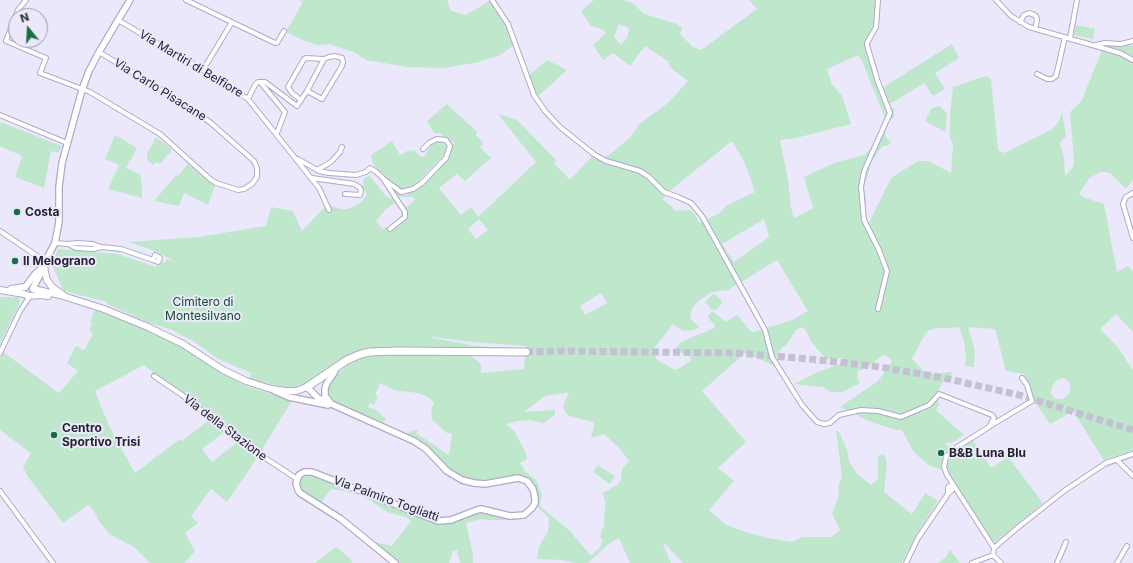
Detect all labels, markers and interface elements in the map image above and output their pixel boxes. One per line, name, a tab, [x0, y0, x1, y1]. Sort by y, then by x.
north arrow	[8, 8, 48, 48]
text: N	[18, 10, 31, 25]
street label: Via Martiri di Belfiore	[136, 27, 246, 101]
street label: Via Carlo Pisacane	[111, 56, 209, 124]
place label: Costa	[25, 205, 59, 219]
marker: Costa	[12, 207, 22, 217]
place label: Il Melograno	[23, 254, 96, 268]
marker: Il Melograno	[10, 256, 20, 266]
park label: Cimitero di Montesilvano	[165, 295, 241, 323]
street label: Via della Stazione	[180, 392, 270, 464]
place label: Centro Sportivo Trisi	[62, 421, 140, 449]
marker: Centro Sportivo Trisi	[49, 430, 59, 440]
place label: B&B Luna Blu	[949, 446, 1026, 460]
marker: B&B Luna Blu	[936, 448, 946, 458]
street label: Via Palmiro Togliatti	[331, 473, 441, 525]

